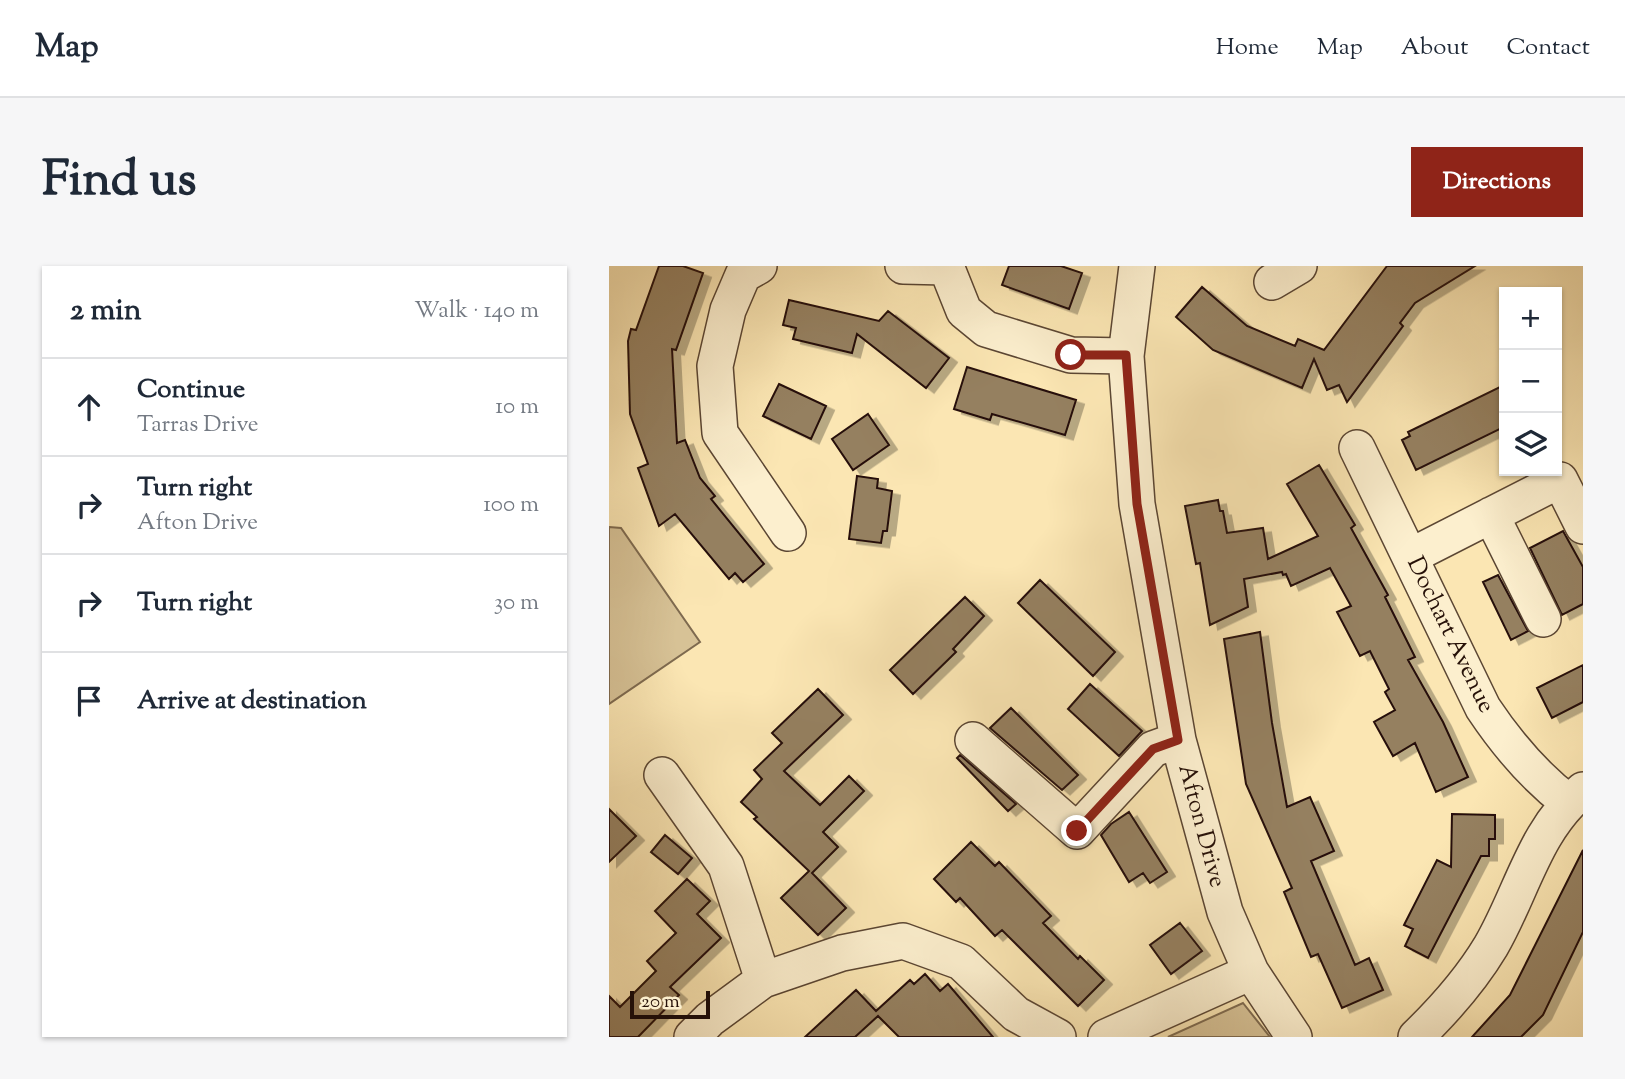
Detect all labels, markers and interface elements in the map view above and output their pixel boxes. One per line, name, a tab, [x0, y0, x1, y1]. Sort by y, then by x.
text: Map	[35, 24, 99, 72]
text: Home	[1216, 31, 1279, 65]
text: Map	[1317, 31, 1363, 65]
text: About	[1401, 31, 1468, 65]
text: Contact	[1506, 31, 1590, 65]
text: Find us	[42, 147, 196, 217]
button: Directions	[1411, 147, 1583, 217]
map controls	[1499, 287, 1562, 476]
button: +	[1499, 287, 1562, 350]
text: 2 min	[70, 290, 142, 333]
text: Walk · 140 m	[414, 295, 539, 328]
route start	[1055, 339, 1086, 370]
button: −	[1499, 350, 1562, 413]
text: Continue	[137, 372, 245, 409]
icon: ahead	[70, 388, 108, 426]
text: 10 m	[495, 391, 539, 424]
text: Tarras Drive	[137, 409, 259, 442]
button: layers	[1499, 413, 1562, 476]
text: Turn right	[137, 470, 252, 507]
icon: right	[70, 486, 108, 524]
text: 100 m	[483, 489, 539, 522]
text: Afton Drive	[137, 507, 258, 540]
street label: Dochart Avenue	[1397, 551, 1503, 719]
icon: right	[70, 584, 108, 622]
text: Turn right	[137, 585, 252, 622]
text: 30 m	[494, 587, 539, 620]
icon: arrive	[70, 682, 108, 720]
text: Arrive at destination	[137, 683, 367, 720]
street label: Afton Drive	[1168, 761, 1234, 891]
route end	[1061, 815, 1092, 846]
scale bar	[630, 988, 711, 1020]
text: 20 m	[641, 989, 680, 1016]

